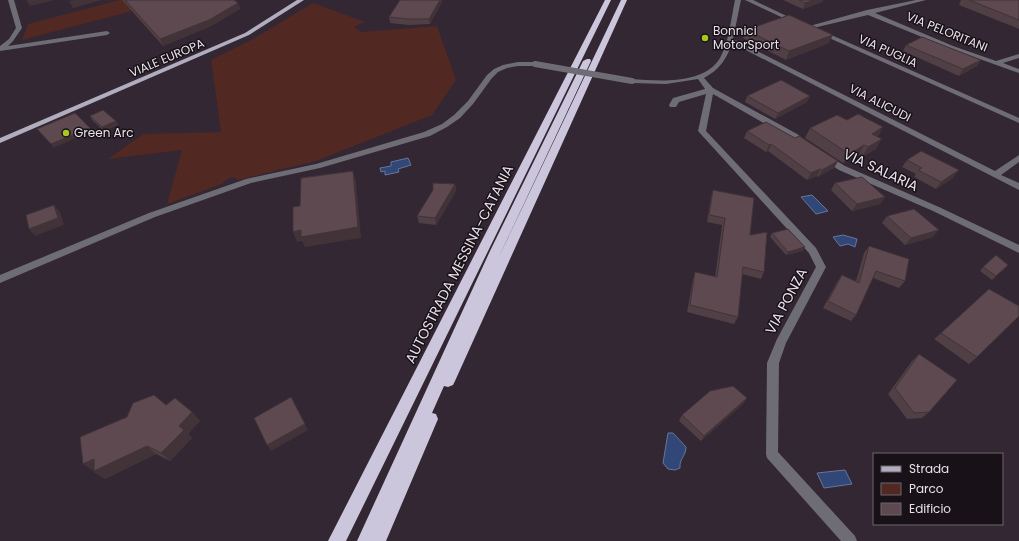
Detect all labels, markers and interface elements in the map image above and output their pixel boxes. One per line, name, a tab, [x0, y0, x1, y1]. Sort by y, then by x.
street label: VIA PELORITANI	[904, 7, 990, 56]
place label: Bonnici MotorSport	[713, 22, 779, 53]
street label: VIA PUGLIA	[856, 30, 920, 71]
marker: Bonnici MotorSport	[700, 33, 710, 43]
street label: VIALE EUROPA	[127, 34, 207, 81]
street label: VIA ALICUDI	[846, 80, 914, 125]
place label: Green Arc	[74, 124, 133, 141]
marker: Green Arc	[61, 128, 71, 138]
street label: VIA SALARIA	[840, 144, 922, 196]
street label: AUTOSTRADA MESSINA-CATANIA	[400, 161, 518, 367]
street label: VIA PONZA	[760, 264, 812, 338]
legend	[873, 453, 1003, 525]
text: Strada	[909, 460, 949, 477]
text: Parco	[909, 480, 944, 497]
text: Edificio	[909, 500, 951, 517]

